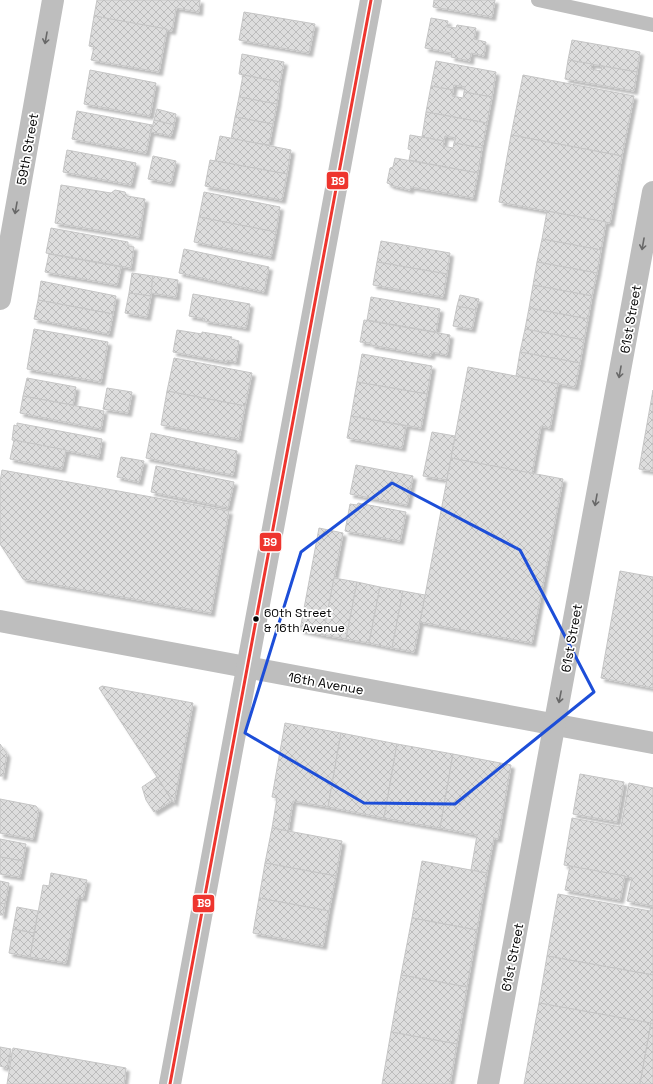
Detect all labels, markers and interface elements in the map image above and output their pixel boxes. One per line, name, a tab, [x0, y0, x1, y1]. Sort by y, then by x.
one-way arrow	[42, 32, 50, 45]
street label: 59th Street	[13, 112, 42, 186]
line badge: B9	[326, 171, 349, 190]
text: B9	[331, 174, 345, 188]
one-way arrow	[12, 201, 20, 214]
one-way arrow	[639, 237, 647, 250]
street label: 61st Street	[616, 284, 645, 355]
one-way arrow	[616, 365, 624, 378]
one-way arrow	[592, 493, 600, 506]
line badge: B9	[259, 532, 282, 552]
text: B9	[263, 535, 277, 549]
street label: 61st Street	[557, 603, 586, 674]
place label: 60th Street & 16th Avenue	[264, 605, 345, 636]
marker: 60th Street & 16th Avenue	[251, 614, 261, 624]
street label: 16th Avenue	[287, 668, 365, 698]
one-way arrow	[556, 690, 564, 703]
line badge: B9	[192, 894, 215, 913]
text: B9	[197, 896, 211, 910]
street label: 61st Street	[498, 922, 527, 993]

